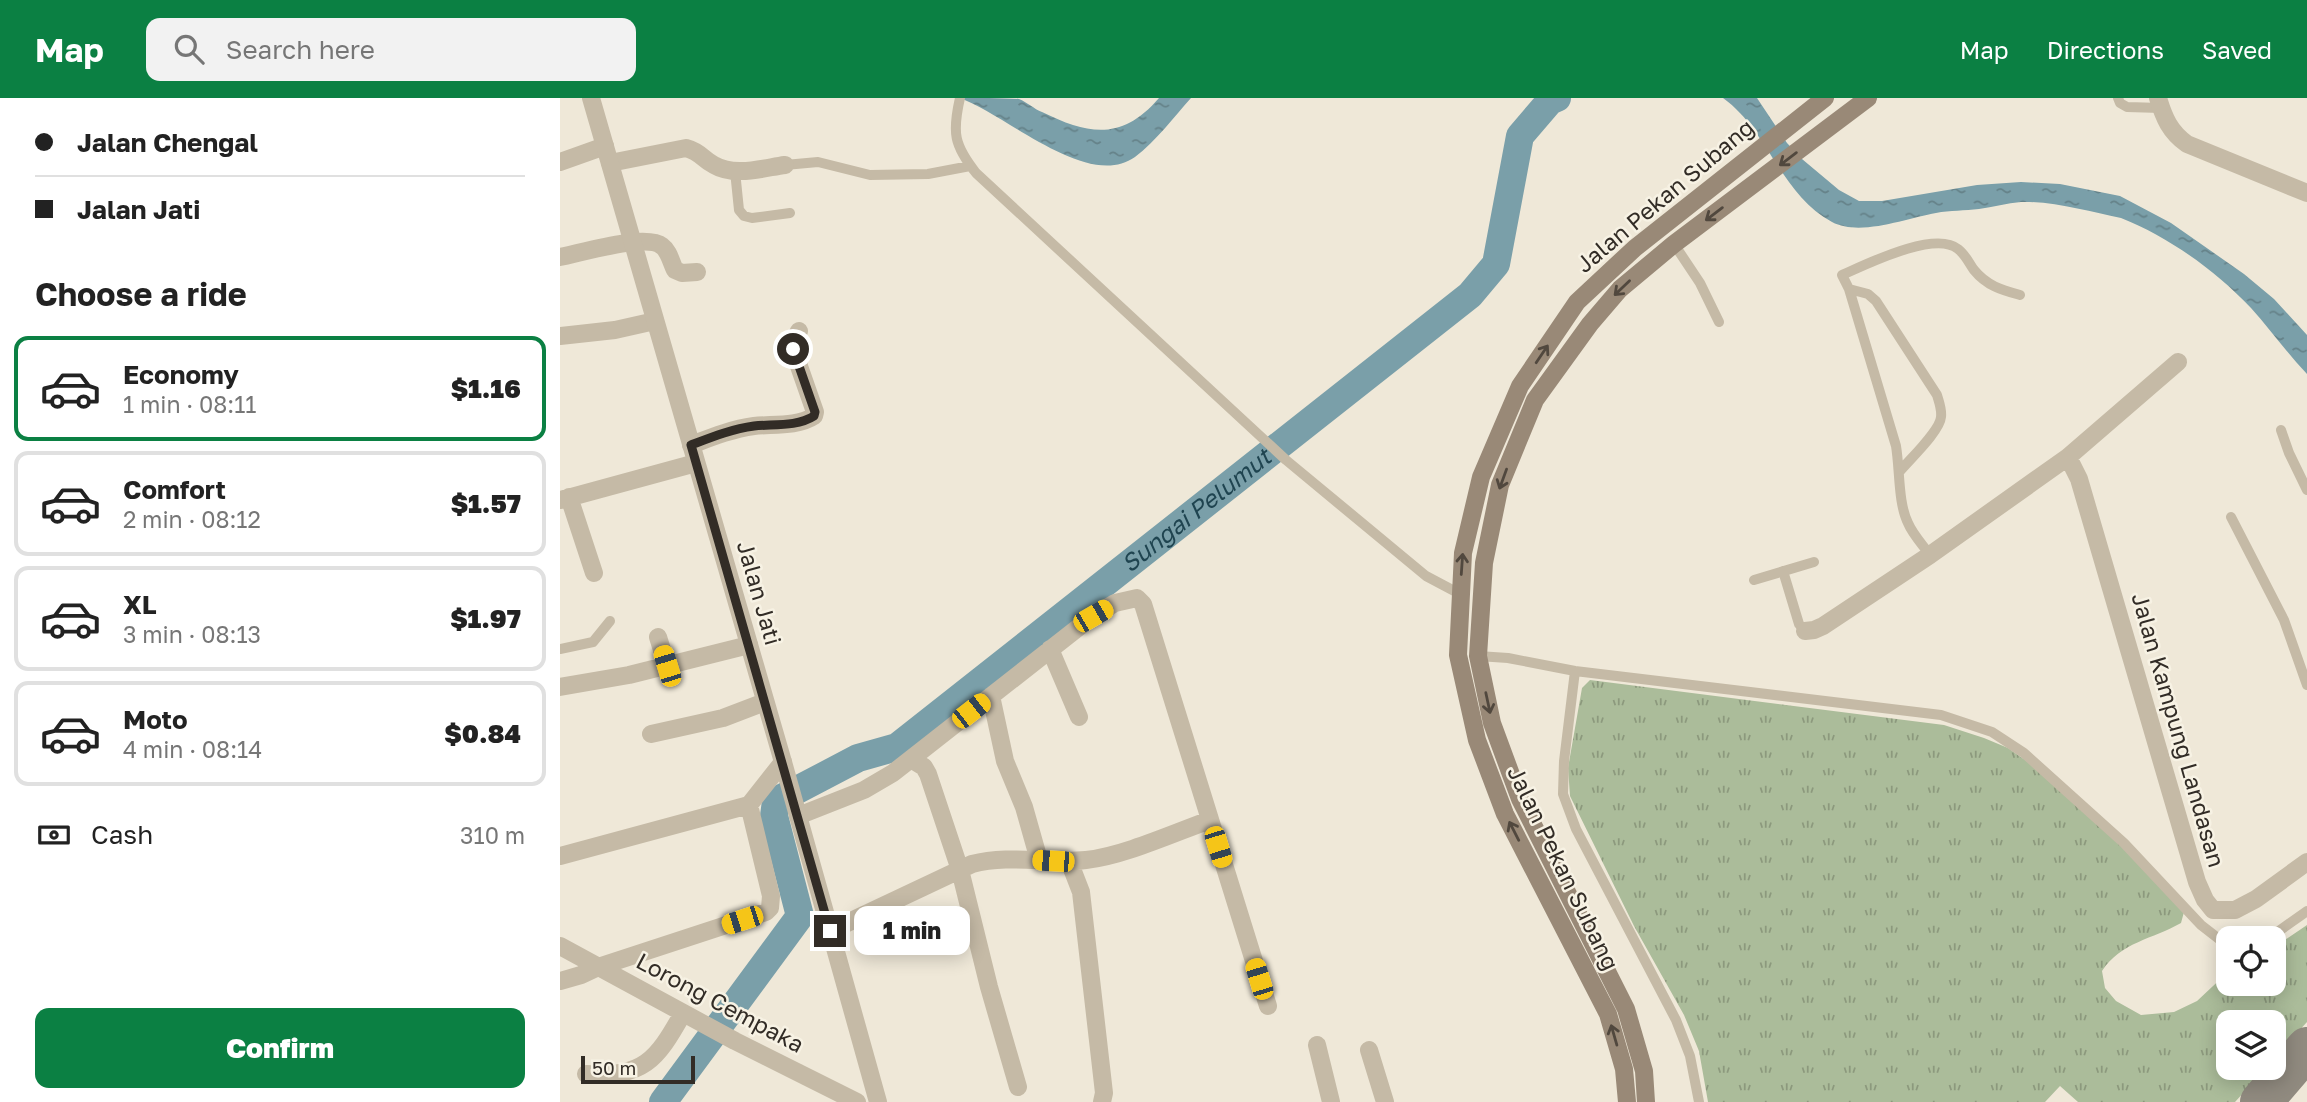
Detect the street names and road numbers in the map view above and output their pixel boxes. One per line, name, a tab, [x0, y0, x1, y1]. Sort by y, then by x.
street label: Jalan Pekan Subang	[1570, 113, 1759, 278]
street label: Jalan Jati	[732, 537, 788, 648]
street label: Jalan Kampung Landasan	[2126, 589, 2232, 870]
street label: Jalan Pekan Subang	[1502, 761, 1626, 974]
street label: Lorong Cempaka	[632, 946, 809, 1058]

